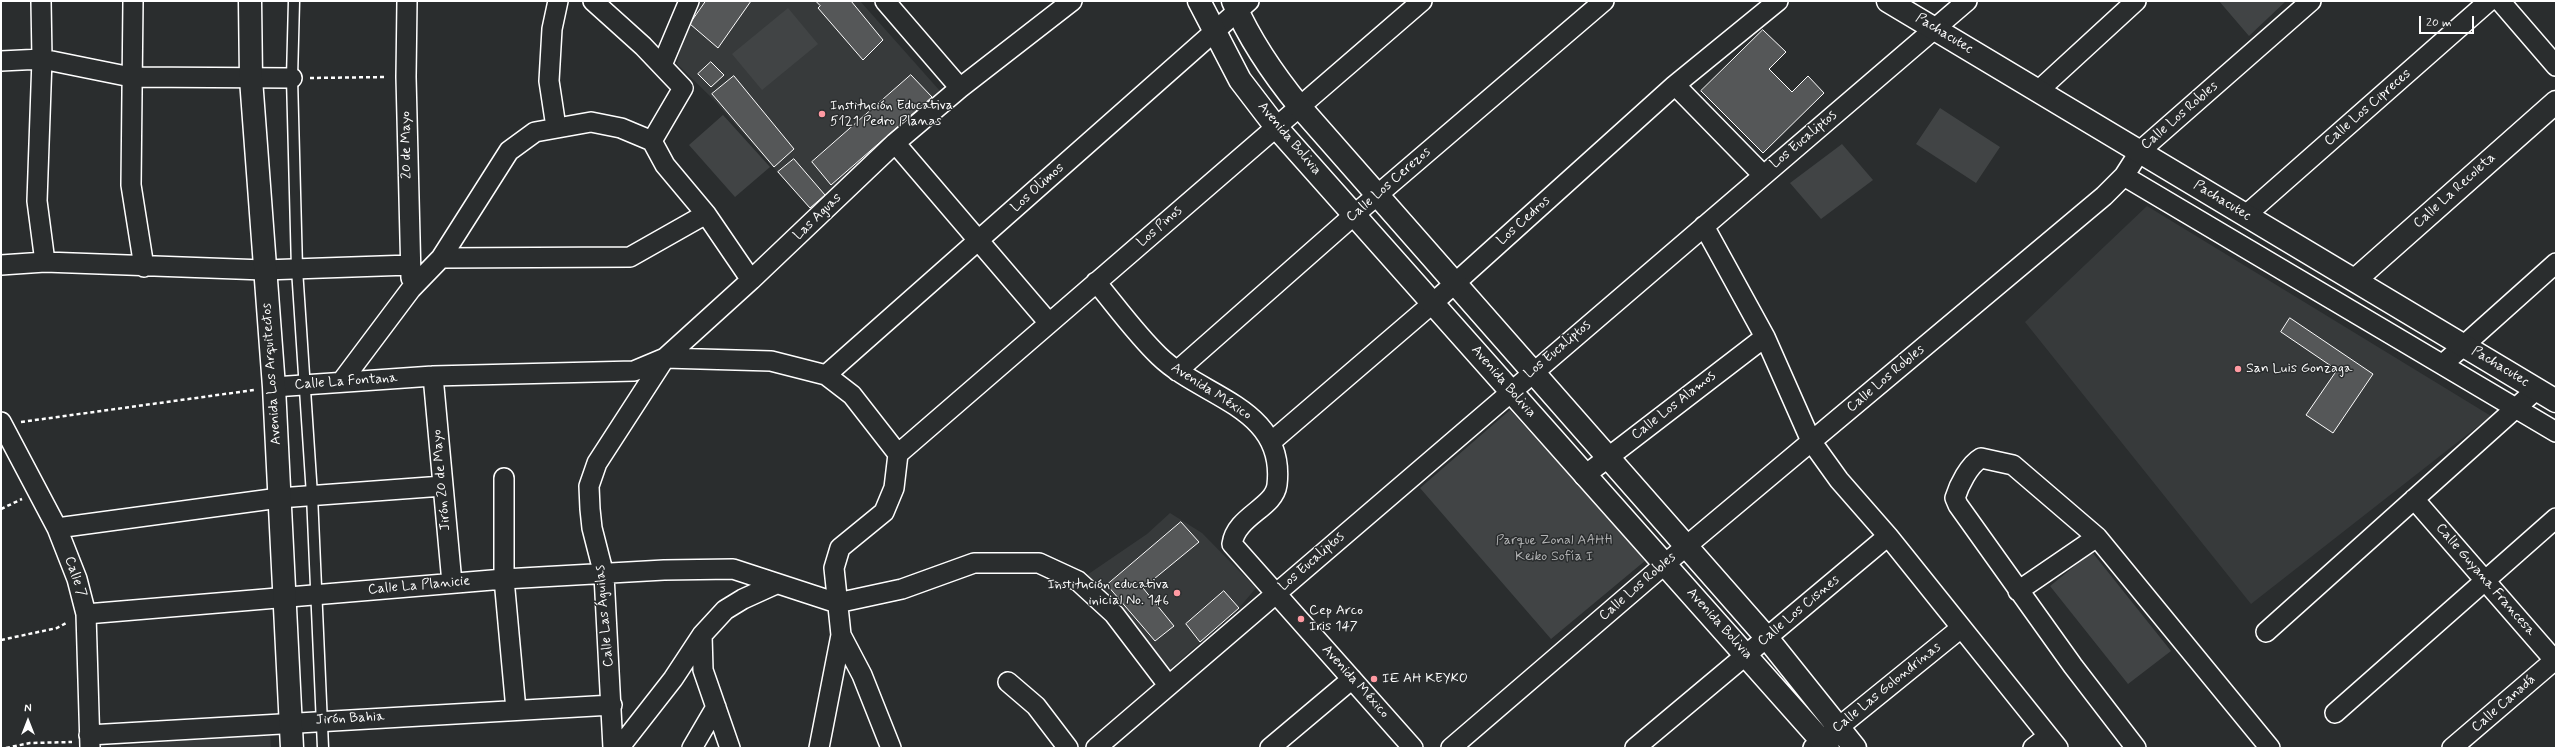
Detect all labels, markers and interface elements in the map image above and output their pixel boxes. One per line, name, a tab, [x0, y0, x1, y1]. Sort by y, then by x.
scale bar	[2421, 8, 2476, 34]
street label: Pachacutec	[1912, 10, 1976, 58]
text: 20 m	[2426, 15, 2452, 31]
street label: Calle Los Cipreces	[2321, 66, 2415, 150]
street label: Calle Los Robles	[2138, 78, 2222, 154]
place label: Institución Educativa 5121 Pedro Planas	[830, 98, 953, 130]
street label: Avenida Bolivia	[1254, 99, 1324, 179]
street label: Los Eucaliptos	[1767, 107, 1841, 173]
marker: Institución Educativa 5121 Pedro Planas	[817, 109, 827, 119]
street label: 20 de Mayo	[398, 111, 416, 179]
street label: Calle Los Cerezos	[1343, 144, 1435, 226]
street label: Calle La Recoleta	[2410, 150, 2500, 232]
street label: Los Olimos	[1008, 160, 1068, 216]
street label: Pachacutec	[2190, 177, 2254, 225]
street label: Las Aguas	[790, 190, 846, 244]
street label: Los Cedros	[1494, 193, 1554, 249]
street label: Los Pinos	[1134, 203, 1186, 251]
street label: Avenida Los Arquitectos	[259, 303, 285, 445]
street label: Los Eucaliptos	[1521, 317, 1595, 383]
street label: Avenida Bolivia	[1467, 342, 1539, 422]
street label: Calle Los Robles	[1844, 342, 1928, 416]
street label: Pachacutec	[2468, 343, 2532, 391]
street label: Avenida México	[1168, 360, 1254, 424]
place label: San Luis Gonzaga	[2246, 361, 2352, 377]
marker: San Luis Gonzaga	[2233, 364, 2243, 374]
street label: Calle Los Alamos	[1629, 368, 1719, 444]
street label: Calle La Fontana	[294, 370, 398, 394]
street label: Jirón 20 de Mayo	[429, 428, 455, 532]
street label: Calle Guyana Francesa	[2432, 520, 2538, 640]
street label: Los Eucaliptos	[1276, 529, 1348, 595]
park label: Parque Zonal AAHH Keiko Sofía I	[1496, 533, 1612, 566]
street label: Calle Los Robles	[1596, 549, 1680, 625]
street label: Calle 7	[60, 554, 90, 600]
street label: Calle Las Águilas	[592, 564, 618, 668]
street label: Calle Los Cisnes	[1755, 572, 1843, 650]
street label: Calle La Planicie	[367, 573, 471, 599]
place label: Institución educativa inicial No. 146	[1047, 577, 1169, 610]
street label: Avenida Bolivia	[1683, 585, 1755, 663]
marker: Institución educativa inicial No. 146	[1172, 588, 1182, 598]
place label: Cep Arco Iris 147	[1309, 603, 1363, 636]
marker: Cep Arco Iris 147	[1296, 614, 1306, 624]
street label: Calle Las Golondrinas	[1829, 639, 1945, 737]
street label: Avenida México	[1318, 642, 1392, 722]
place label: IE AH KEYKO	[1382, 671, 1468, 687]
street label: Calle Canadá	[2469, 672, 2539, 736]
marker: IE AH KEYKO	[1369, 674, 1379, 684]
north arrow	[8, 701, 48, 741]
text: N	[24, 702, 32, 716]
street label: Jirón Bahia	[315, 709, 385, 729]

